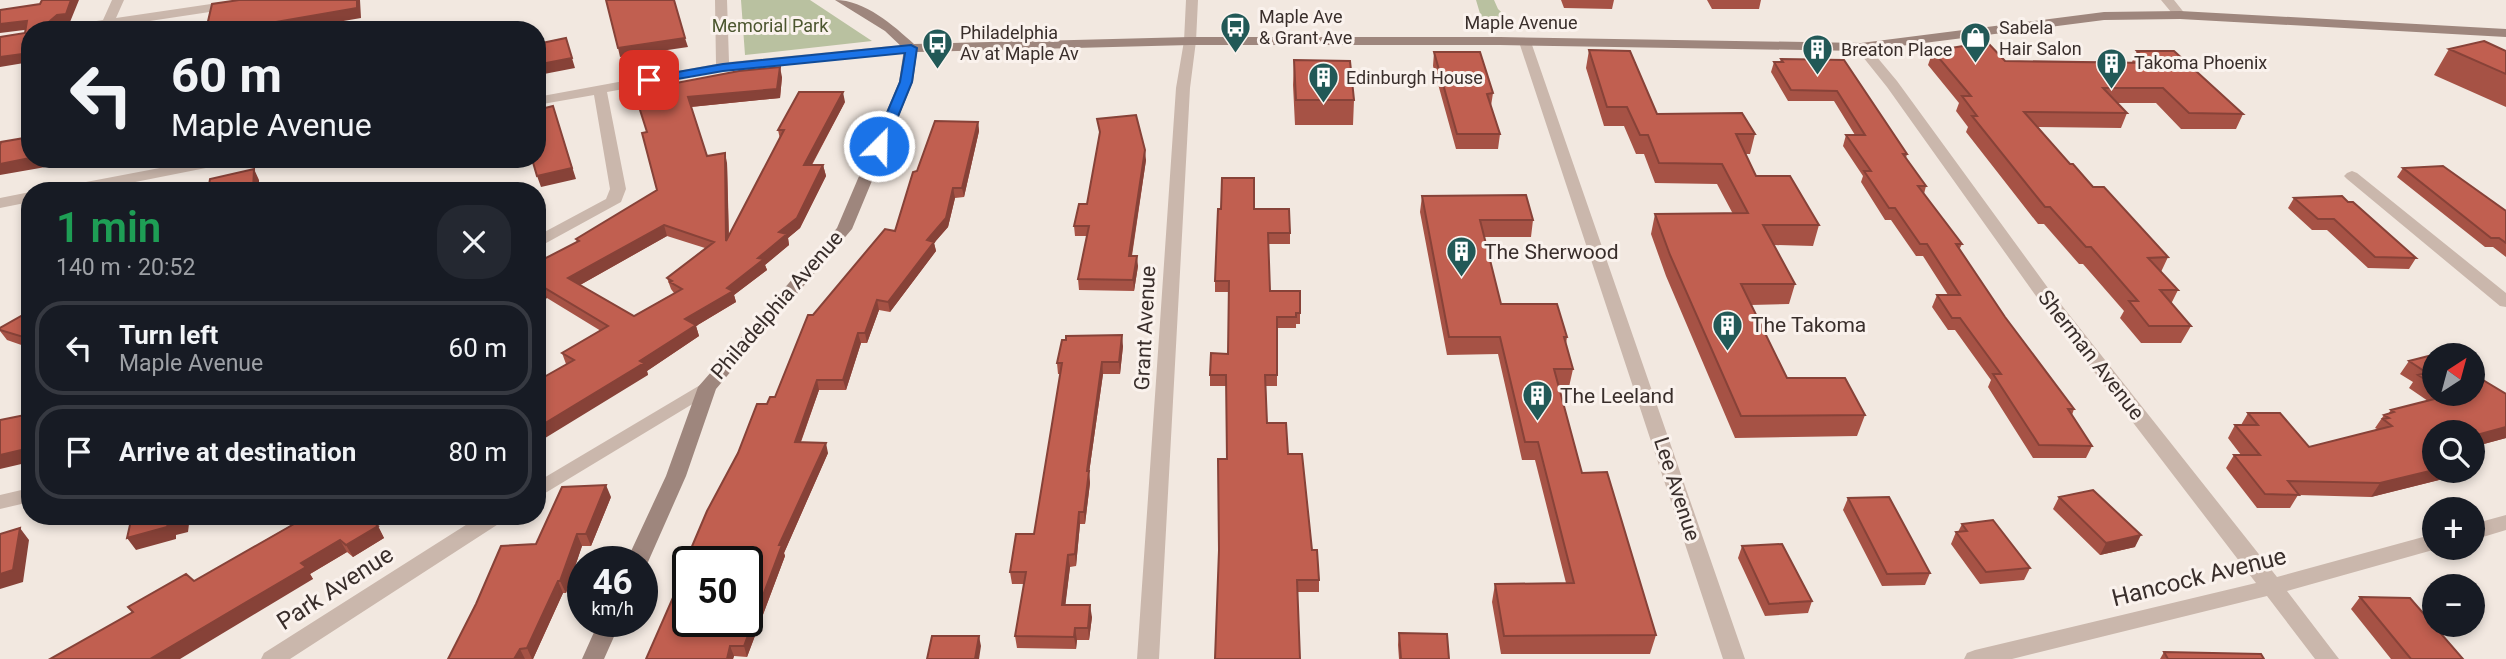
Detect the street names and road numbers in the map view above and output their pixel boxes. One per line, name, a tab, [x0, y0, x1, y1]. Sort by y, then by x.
street label: Maple Avenue	[1465, 12, 1577, 33]
street label: Philadelphia Avenue	[706, 226, 848, 384]
street label: Grant Avenue	[1130, 265, 1160, 391]
street label: Sherman Avenue	[2033, 286, 2149, 424]
street label: Lee Avenue	[1649, 434, 1705, 544]
street label: Park Avenue	[272, 540, 398, 636]
street label: Hancock Avenue	[2109, 542, 2289, 612]

